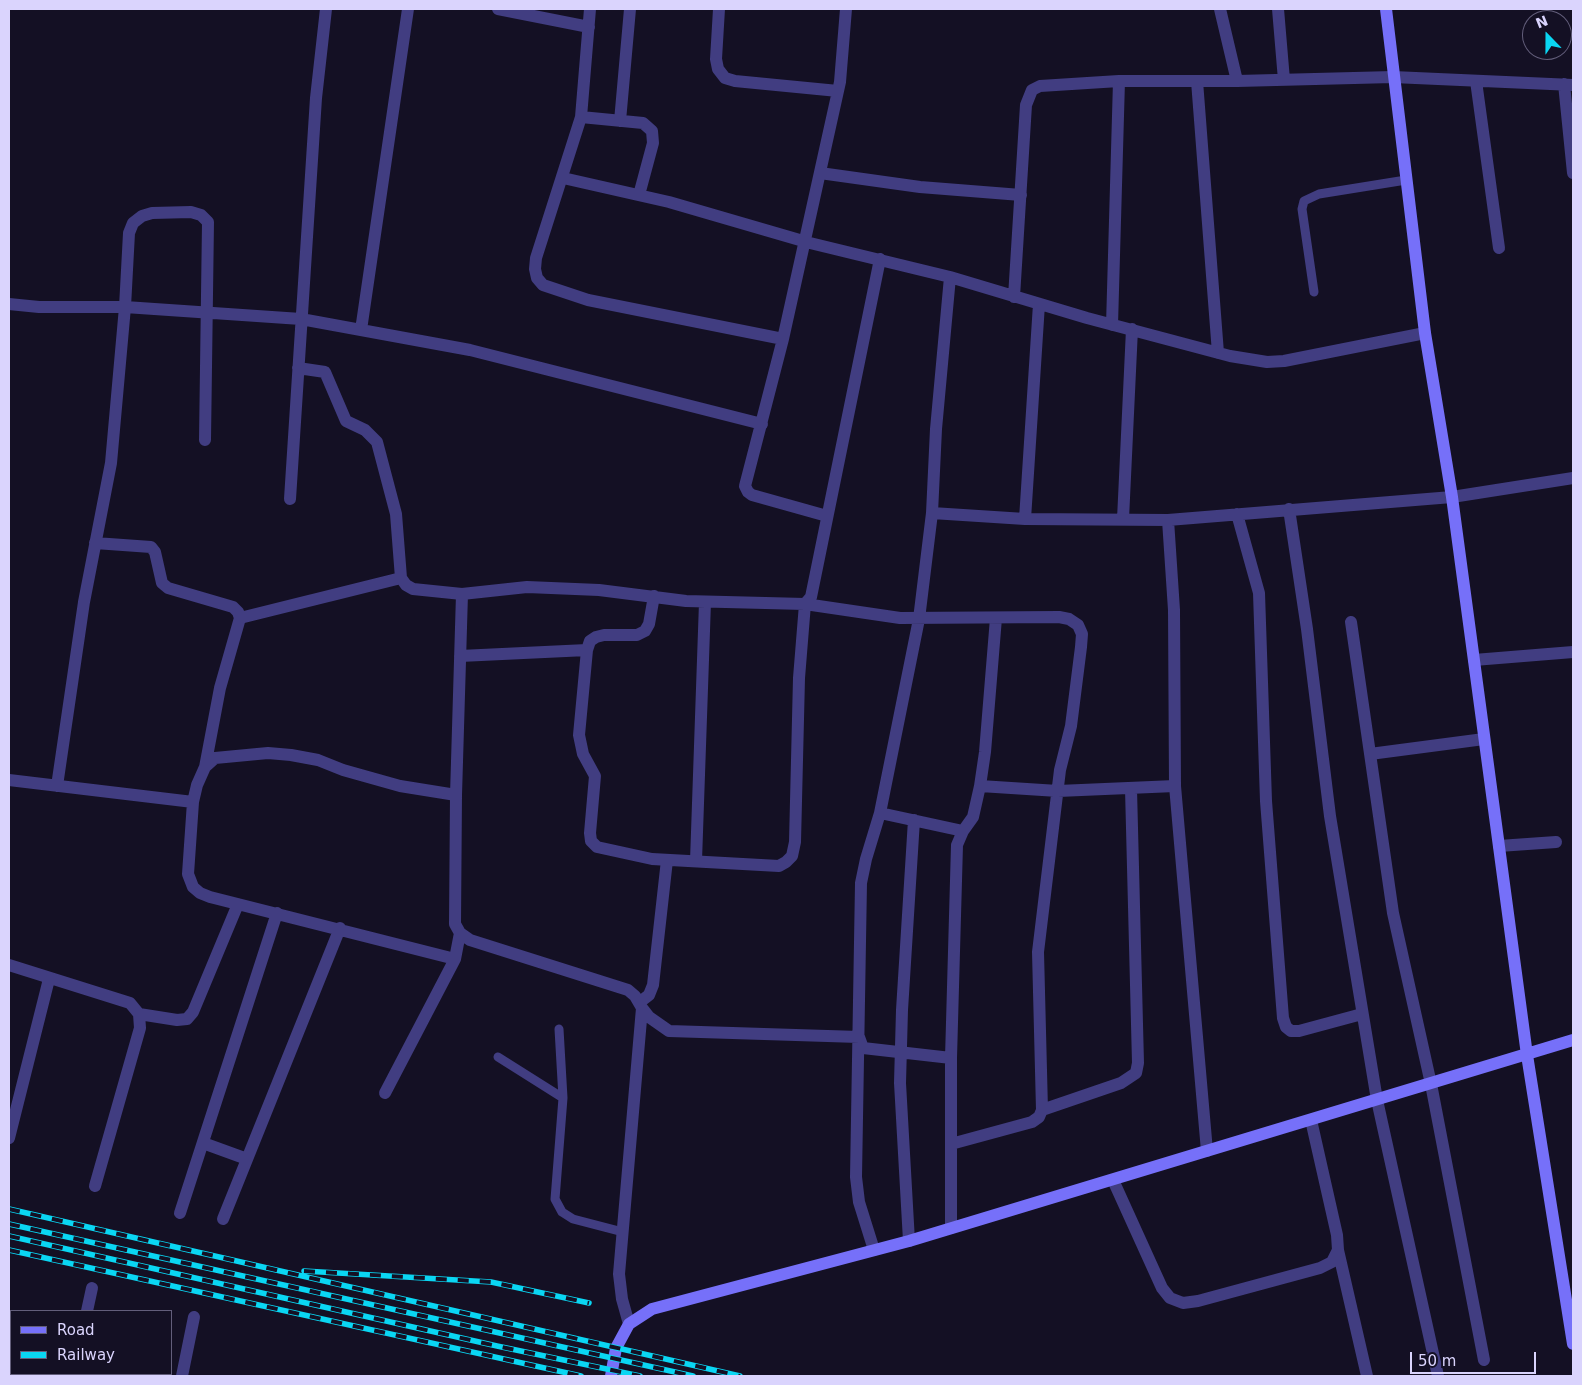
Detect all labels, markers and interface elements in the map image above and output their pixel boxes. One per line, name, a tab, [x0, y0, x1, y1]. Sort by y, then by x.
north arrow	[1522, 10, 1572, 60]
text: N	[1533, 12, 1550, 32]
legend	[10, 1310, 172, 1375]
text: Road	[57, 1321, 95, 1339]
scale bar	[1412, 1342, 1538, 1374]
text: Railway	[57, 1346, 115, 1364]
text: 50 m	[1418, 1352, 1456, 1370]

